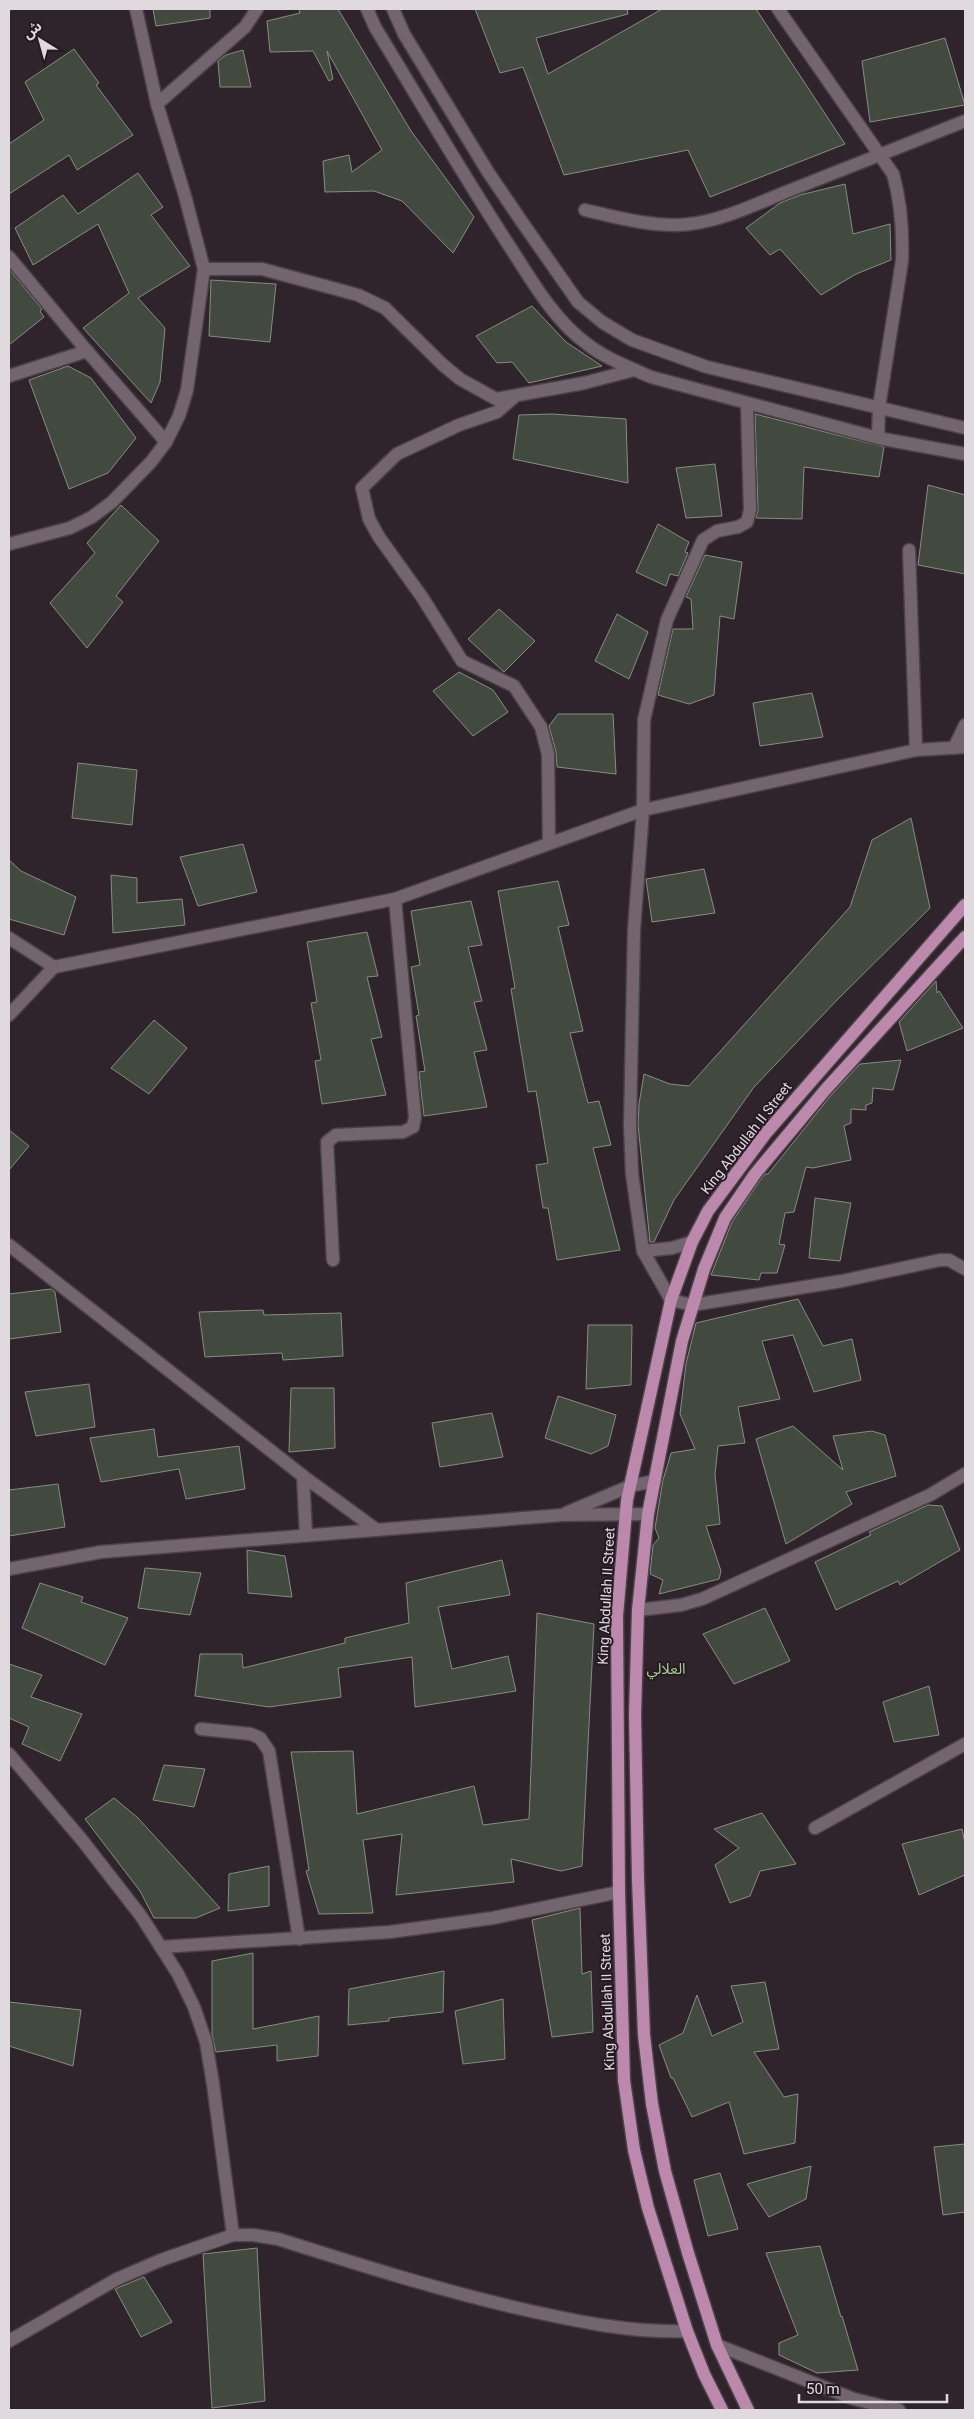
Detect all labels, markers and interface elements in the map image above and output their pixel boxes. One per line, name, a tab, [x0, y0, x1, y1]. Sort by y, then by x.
north arrow	[15, 15, 65, 65]
text: ش	[20, 17, 45, 42]
street label: King Abdullah II Street	[697, 1079, 795, 1197]
street label: King Abdullah II Street	[594, 1527, 618, 1665]
district label: العلالي	[646, 1660, 686, 1680]
street label: King Abdullah II Street	[597, 1933, 617, 2071]
scale bar	[799, 2372, 946, 2404]
text: 50 m	[806, 2380, 840, 2398]

